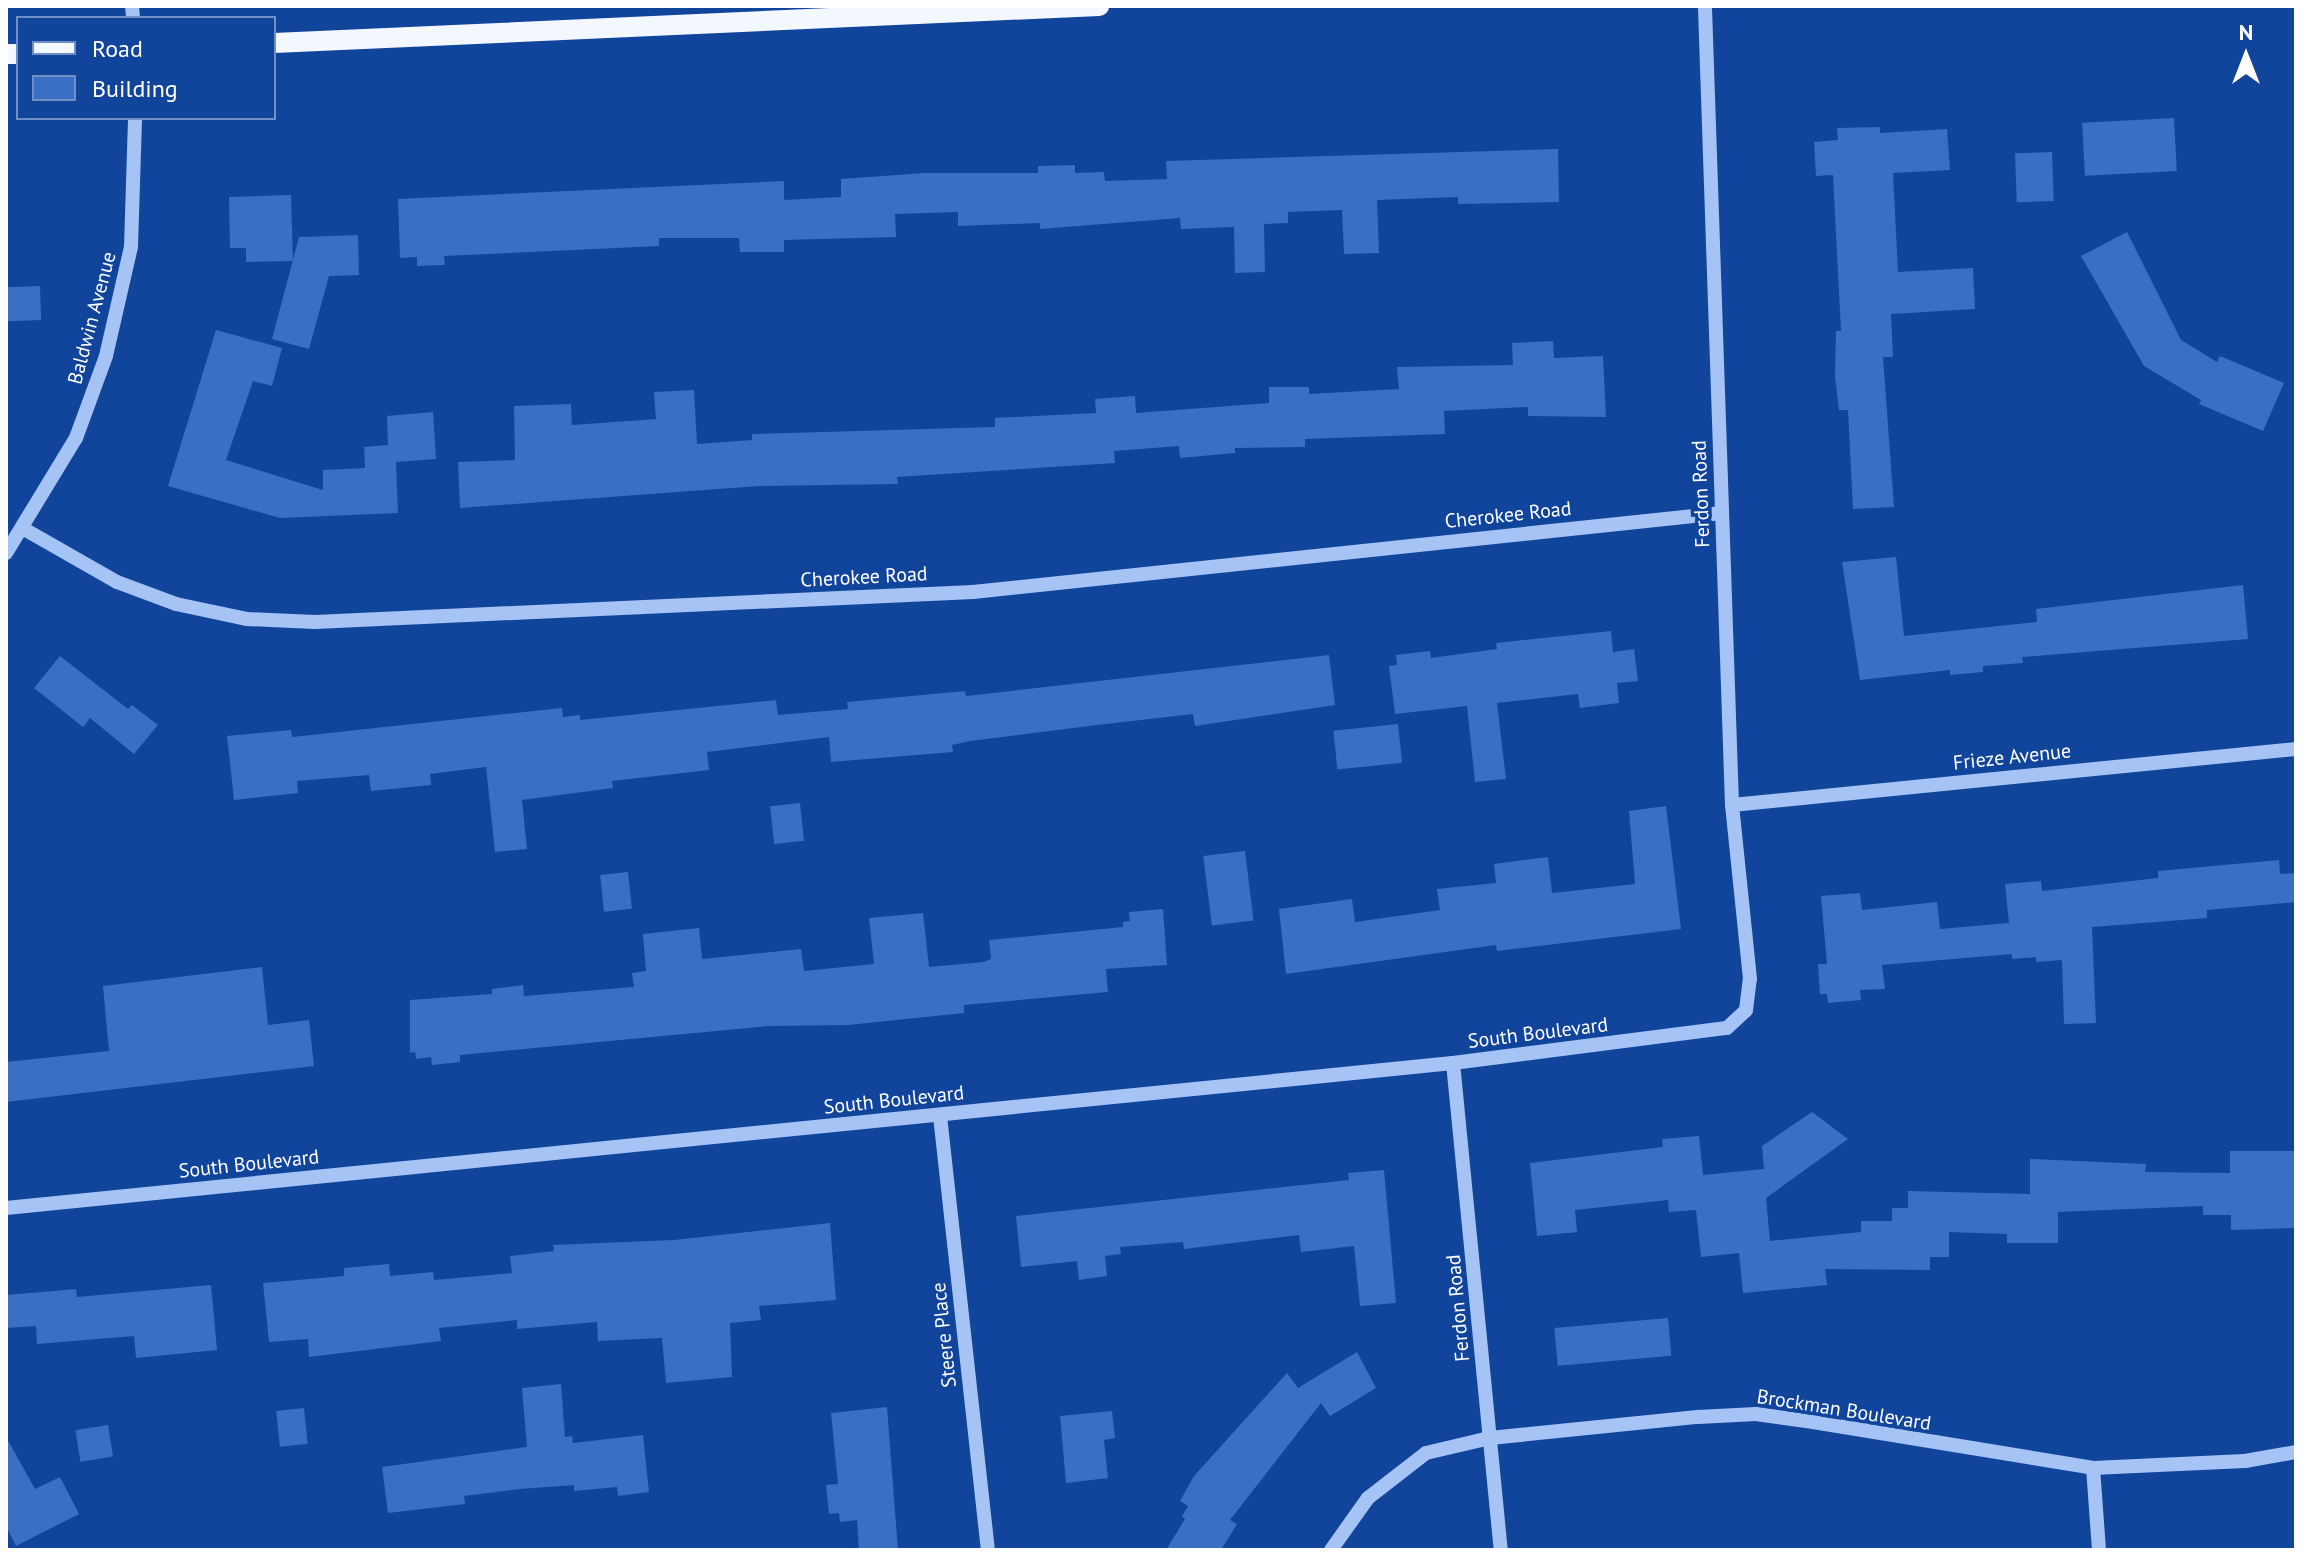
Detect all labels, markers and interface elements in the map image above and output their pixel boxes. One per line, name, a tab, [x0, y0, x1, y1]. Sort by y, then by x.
legend	[16, 16, 276, 120]
north arrow	[2206, 16, 2286, 96]
text: N	[2239, 18, 2253, 46]
text: Road	[92, 33, 143, 64]
text: Building	[92, 73, 178, 104]
street label: Baldwin Avenue	[63, 249, 121, 387]
street label: Ferdon Road	[1687, 440, 1715, 548]
street label: Cherokee Road	[1444, 496, 1572, 534]
street label: Cherokee Road	[800, 562, 928, 592]
street label: Frieze Avenue	[1952, 739, 2072, 775]
street label: South Boulevard	[1467, 1012, 1609, 1054]
street label: South Boulevard	[823, 1081, 965, 1119]
street label: South Boulevard	[178, 1145, 320, 1183]
street label: Ferdon Road	[1441, 1253, 1475, 1363]
street label: Steere Place	[927, 1281, 961, 1389]
street label: Brockman Boulevard	[1755, 1384, 1933, 1436]

